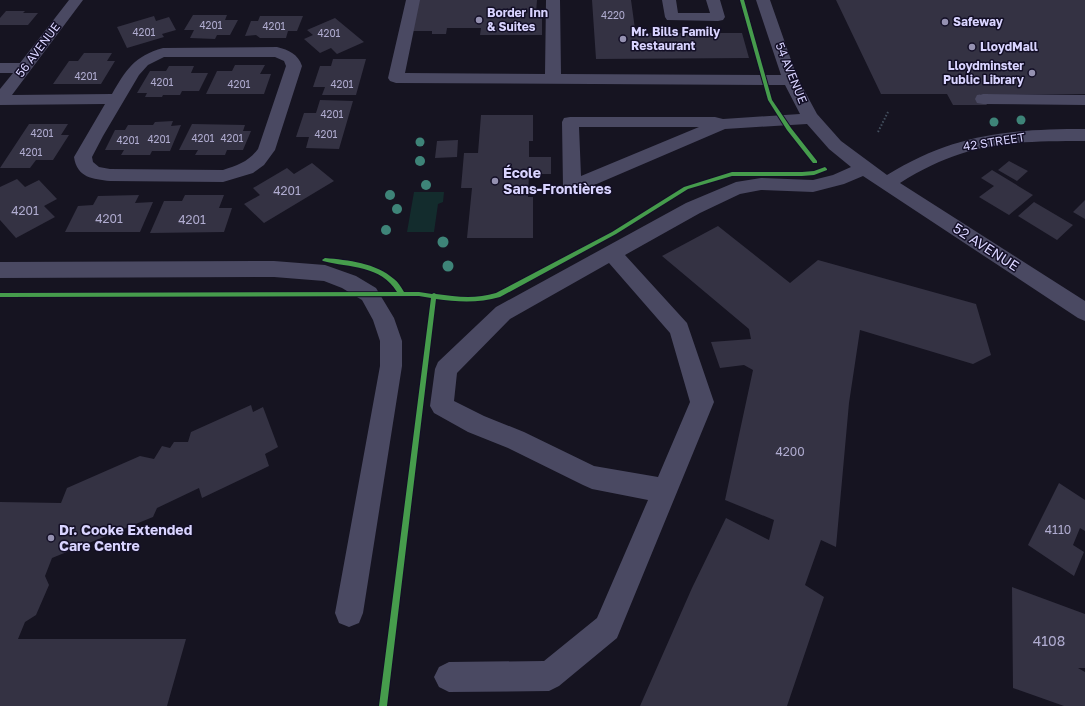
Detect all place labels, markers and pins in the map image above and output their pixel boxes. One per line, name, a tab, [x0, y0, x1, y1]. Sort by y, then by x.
place label: Border Inn & Suites	[487, 5, 548, 34]
place label: Safeway	[953, 14, 1004, 29]
marker: Border Inn & Suites	[474, 15, 484, 25]
marker: Safeway	[940, 17, 950, 27]
place label: Mr. Bills Family Restaurant	[631, 24, 721, 53]
marker: Mr. Bills Family Restaurant	[618, 34, 628, 44]
place label: LloydMall	[980, 39, 1038, 54]
marker: LloydMall	[967, 42, 977, 52]
place label: Lloydminster Public Library	[943, 58, 1025, 87]
marker: Lloydminster Public Library	[1027, 68, 1037, 78]
place label: École Sans-Frontières	[503, 164, 612, 197]
marker: École Sans-Frontières	[490, 176, 500, 186]
place label: Dr. Cooke Extended Care Centre	[59, 521, 192, 554]
marker: Dr. Cooke Extended Care Centre	[46, 533, 56, 543]

